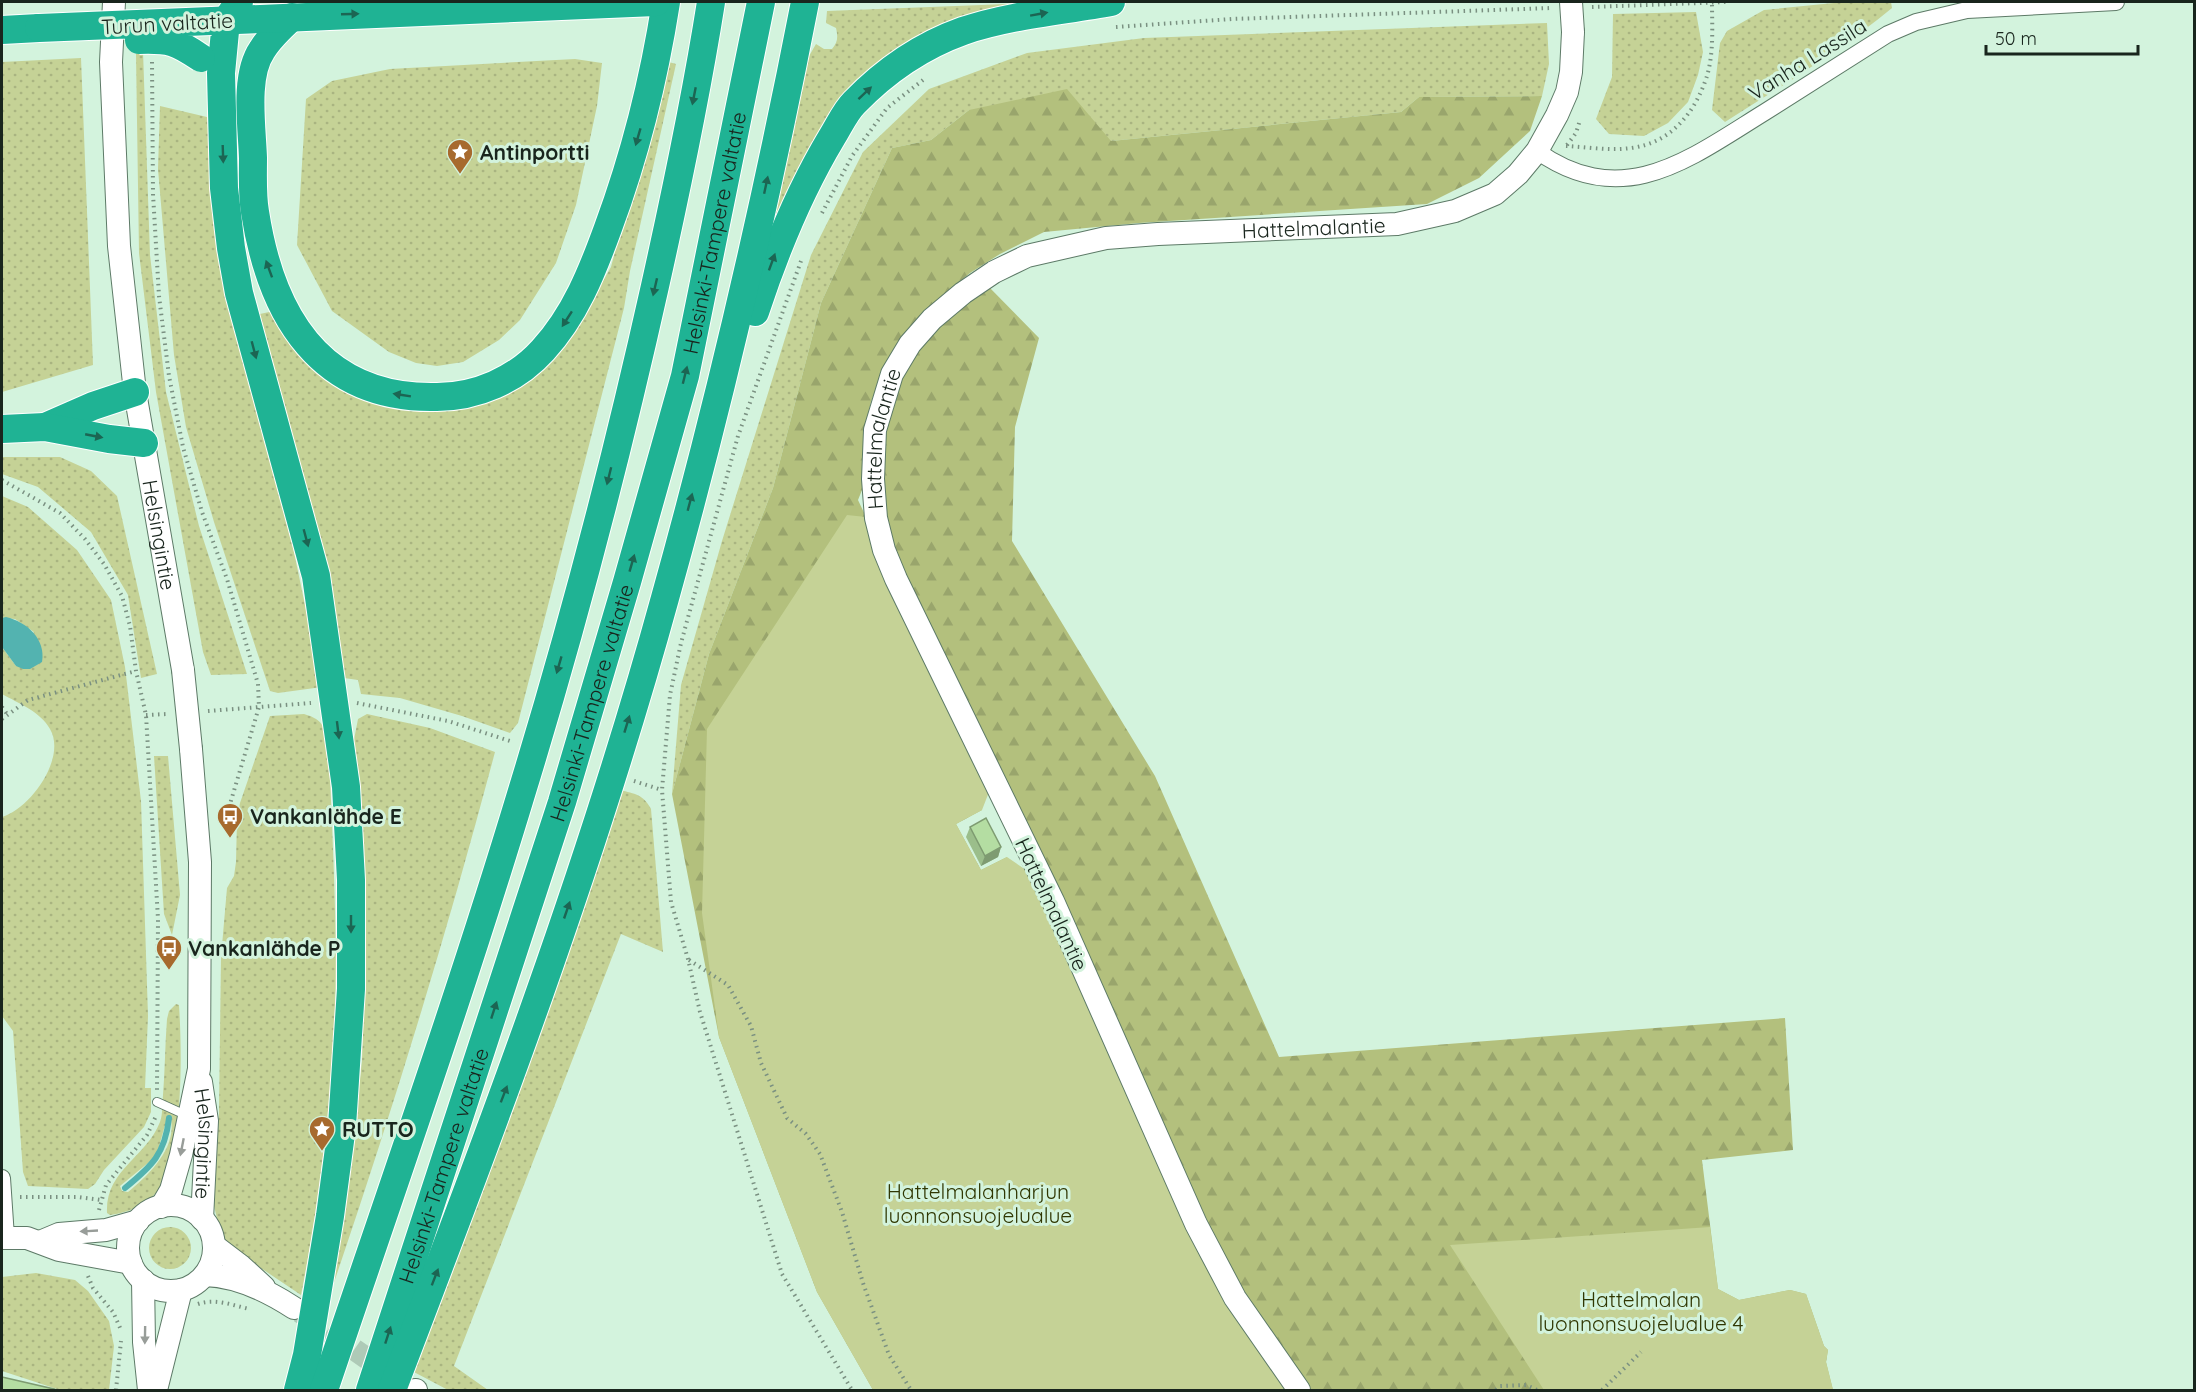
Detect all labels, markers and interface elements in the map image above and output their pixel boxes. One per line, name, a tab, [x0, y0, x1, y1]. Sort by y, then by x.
street label: Turun valtatie	[100, 7, 234, 39]
one-way arrow	[1030, 9, 1049, 18]
one-way arrow	[341, 10, 360, 19]
street label: Vanha Lassila	[1743, 12, 1871, 106]
scale bar	[1986, 18, 2138, 56]
text: 50 m	[1995, 27, 2037, 50]
one-way arrow	[689, 86, 698, 105]
one-way arrow	[858, 86, 873, 100]
street label: Helsinki-Tampere valtatie	[677, 109, 751, 356]
one-way arrow	[632, 128, 642, 146]
place icon: Antinportti	[445, 137, 475, 175]
place label: Antinportti	[480, 139, 590, 165]
one-way arrow	[219, 145, 228, 164]
one-way arrow	[762, 175, 771, 194]
street label: Hattelmalantie	[1241, 211, 1386, 243]
one-way arrow	[767, 253, 777, 271]
one-way arrow	[264, 260, 274, 278]
one-way arrow	[649, 277, 659, 296]
one-way arrow	[562, 310, 573, 327]
one-way arrow	[250, 341, 260, 359]
street label: Hattelmalantie	[860, 365, 906, 511]
one-way arrow	[680, 366, 690, 384]
one-way arrow	[392, 391, 411, 400]
one-way arrow	[85, 432, 104, 441]
one-way arrow	[604, 467, 614, 485]
street label: Helsingintie	[137, 478, 182, 592]
one-way arrow	[686, 493, 696, 511]
one-way arrow	[302, 529, 311, 547]
one-way arrow	[628, 554, 638, 572]
street label: Helsinki-Tampere valtatie	[543, 581, 639, 825]
one-way arrow	[553, 655, 563, 674]
one-way arrow	[623, 715, 632, 733]
one-way arrow	[334, 720, 343, 739]
bus stop icon: Vankanlähde E	[215, 801, 245, 839]
place label: Vankanlähde E	[250, 803, 402, 829]
street label: Hattelmalantie	[1010, 833, 1094, 975]
one-way arrow	[563, 901, 573, 919]
one-way arrow	[346, 915, 356, 934]
bus stop icon: Vankanlähde P	[154, 933, 184, 971]
place label: Vankanlähde P	[188, 935, 341, 961]
one-way arrow	[490, 1001, 499, 1019]
street label: Helsinki-Tampere valtatie	[393, 1044, 494, 1287]
one-way arrow	[499, 1085, 509, 1103]
street label: Helsingintie	[189, 1086, 220, 1200]
place icon: RUTTO	[307, 1114, 337, 1152]
place label: RUTTO	[342, 1116, 414, 1142]
one-way arrow	[177, 1137, 186, 1156]
park label: Hattelmalanharjun luonnonsuojelualue	[884, 1178, 1072, 1228]
one-way arrow	[79, 1227, 98, 1236]
one-way arrow	[431, 1268, 440, 1286]
park label: Hattelmalan luonnonsuojelualue 4	[1538, 1286, 1744, 1336]
one-way arrow	[140, 1326, 149, 1345]
one-way arrow	[383, 1326, 393, 1344]

